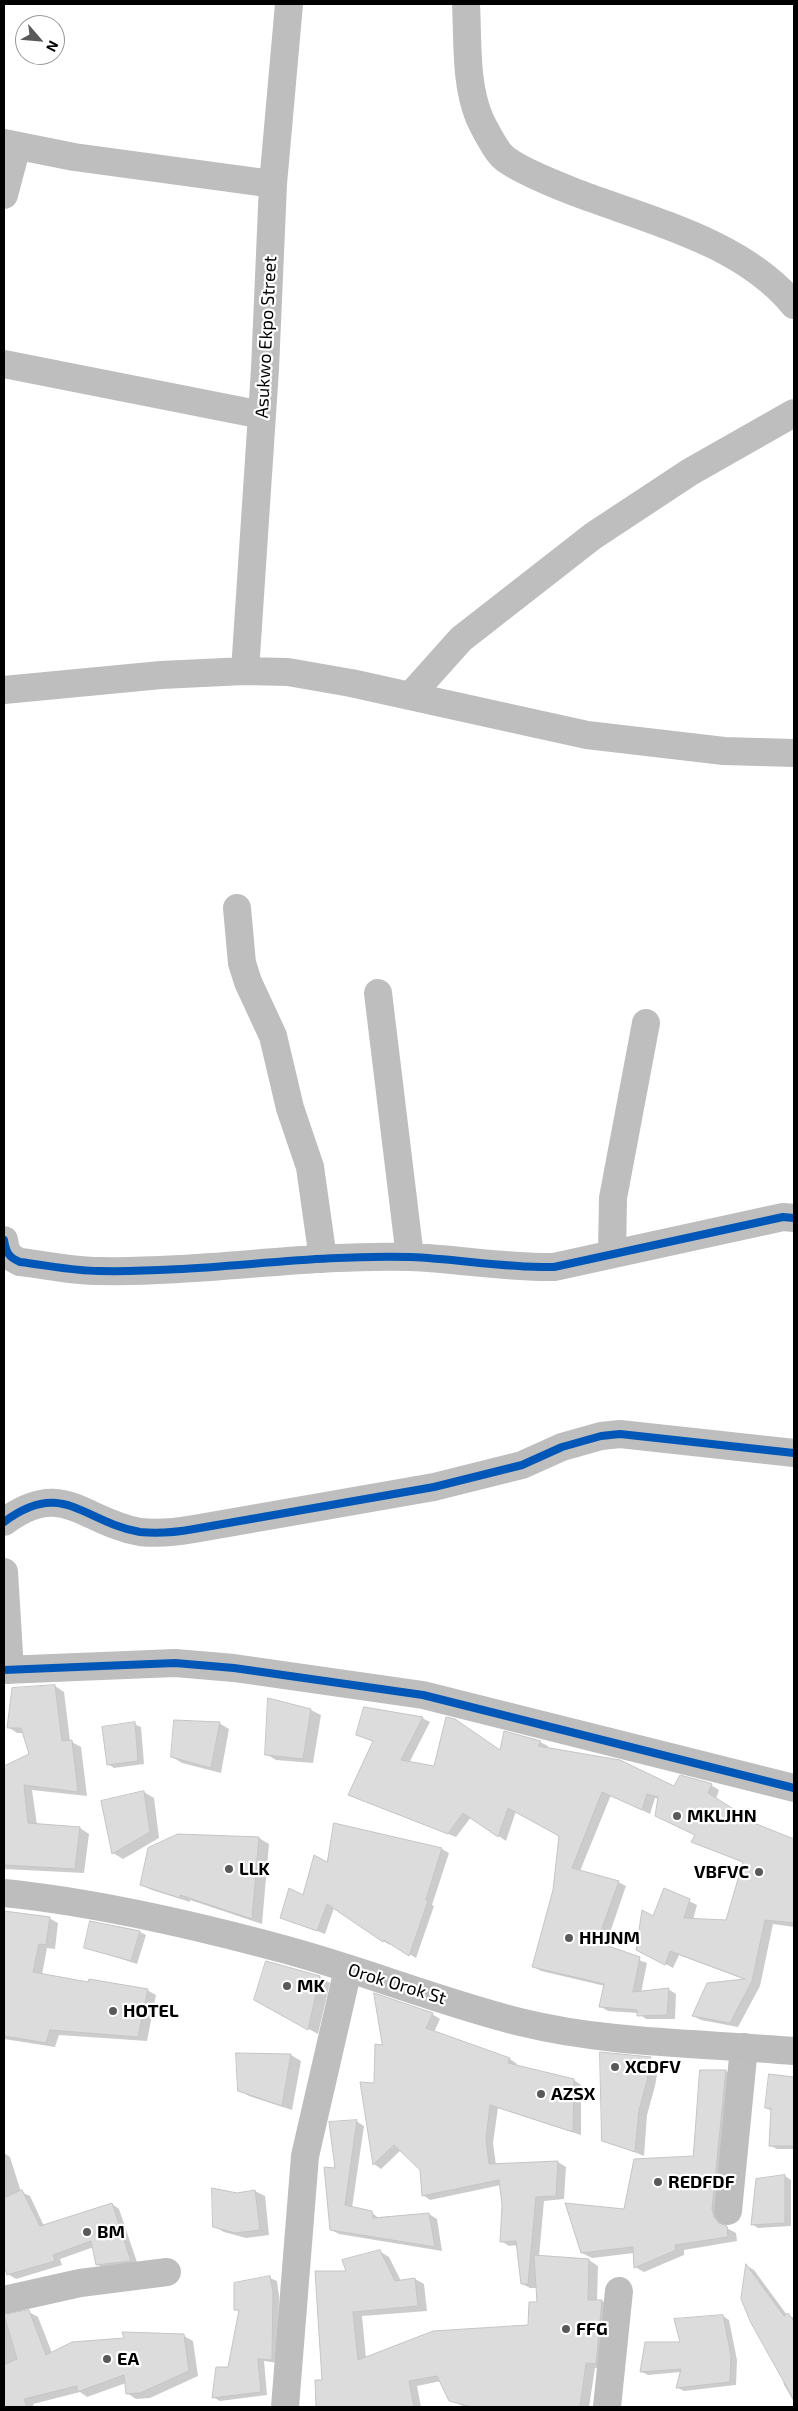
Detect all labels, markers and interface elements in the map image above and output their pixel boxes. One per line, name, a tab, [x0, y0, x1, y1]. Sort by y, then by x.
north arrow	[15, 15, 65, 65]
text: N	[43, 38, 63, 55]
street label: Asukwo Ekpo Street	[251, 255, 281, 419]
place label: MKLJHN	[687, 1805, 757, 1827]
marker: MKLJHN	[671, 1810, 683, 1822]
place label: LLK	[239, 1858, 270, 1880]
place label: VBFVC	[694, 1861, 749, 1883]
marker: LLK	[223, 1863, 235, 1875]
marker: VBFVC	[753, 1866, 765, 1878]
place label: HHJNM	[579, 1927, 640, 1949]
marker: HHJNM	[563, 1932, 575, 1944]
street label: Orok Orok St	[345, 1959, 449, 2009]
place label: MK	[297, 1975, 325, 1997]
marker: MK	[281, 1980, 293, 1992]
place label: HOTEL	[123, 2000, 179, 2022]
marker: HOTEL	[107, 2005, 119, 2017]
place label: XCDFV	[625, 2056, 681, 2078]
marker: XCDFV	[609, 2061, 621, 2073]
place label: AZSX	[551, 2083, 595, 2105]
marker: AZSX	[535, 2088, 547, 2100]
place label: REDFDF	[668, 2171, 735, 2193]
marker: REDFDF	[652, 2176, 664, 2188]
place label: BM	[97, 2221, 125, 2243]
marker: BM	[81, 2226, 93, 2238]
place label: FFG	[576, 2318, 608, 2340]
marker: FFG	[560, 2323, 572, 2335]
place label: EA	[117, 2348, 139, 2370]
marker: EA	[101, 2353, 113, 2365]

